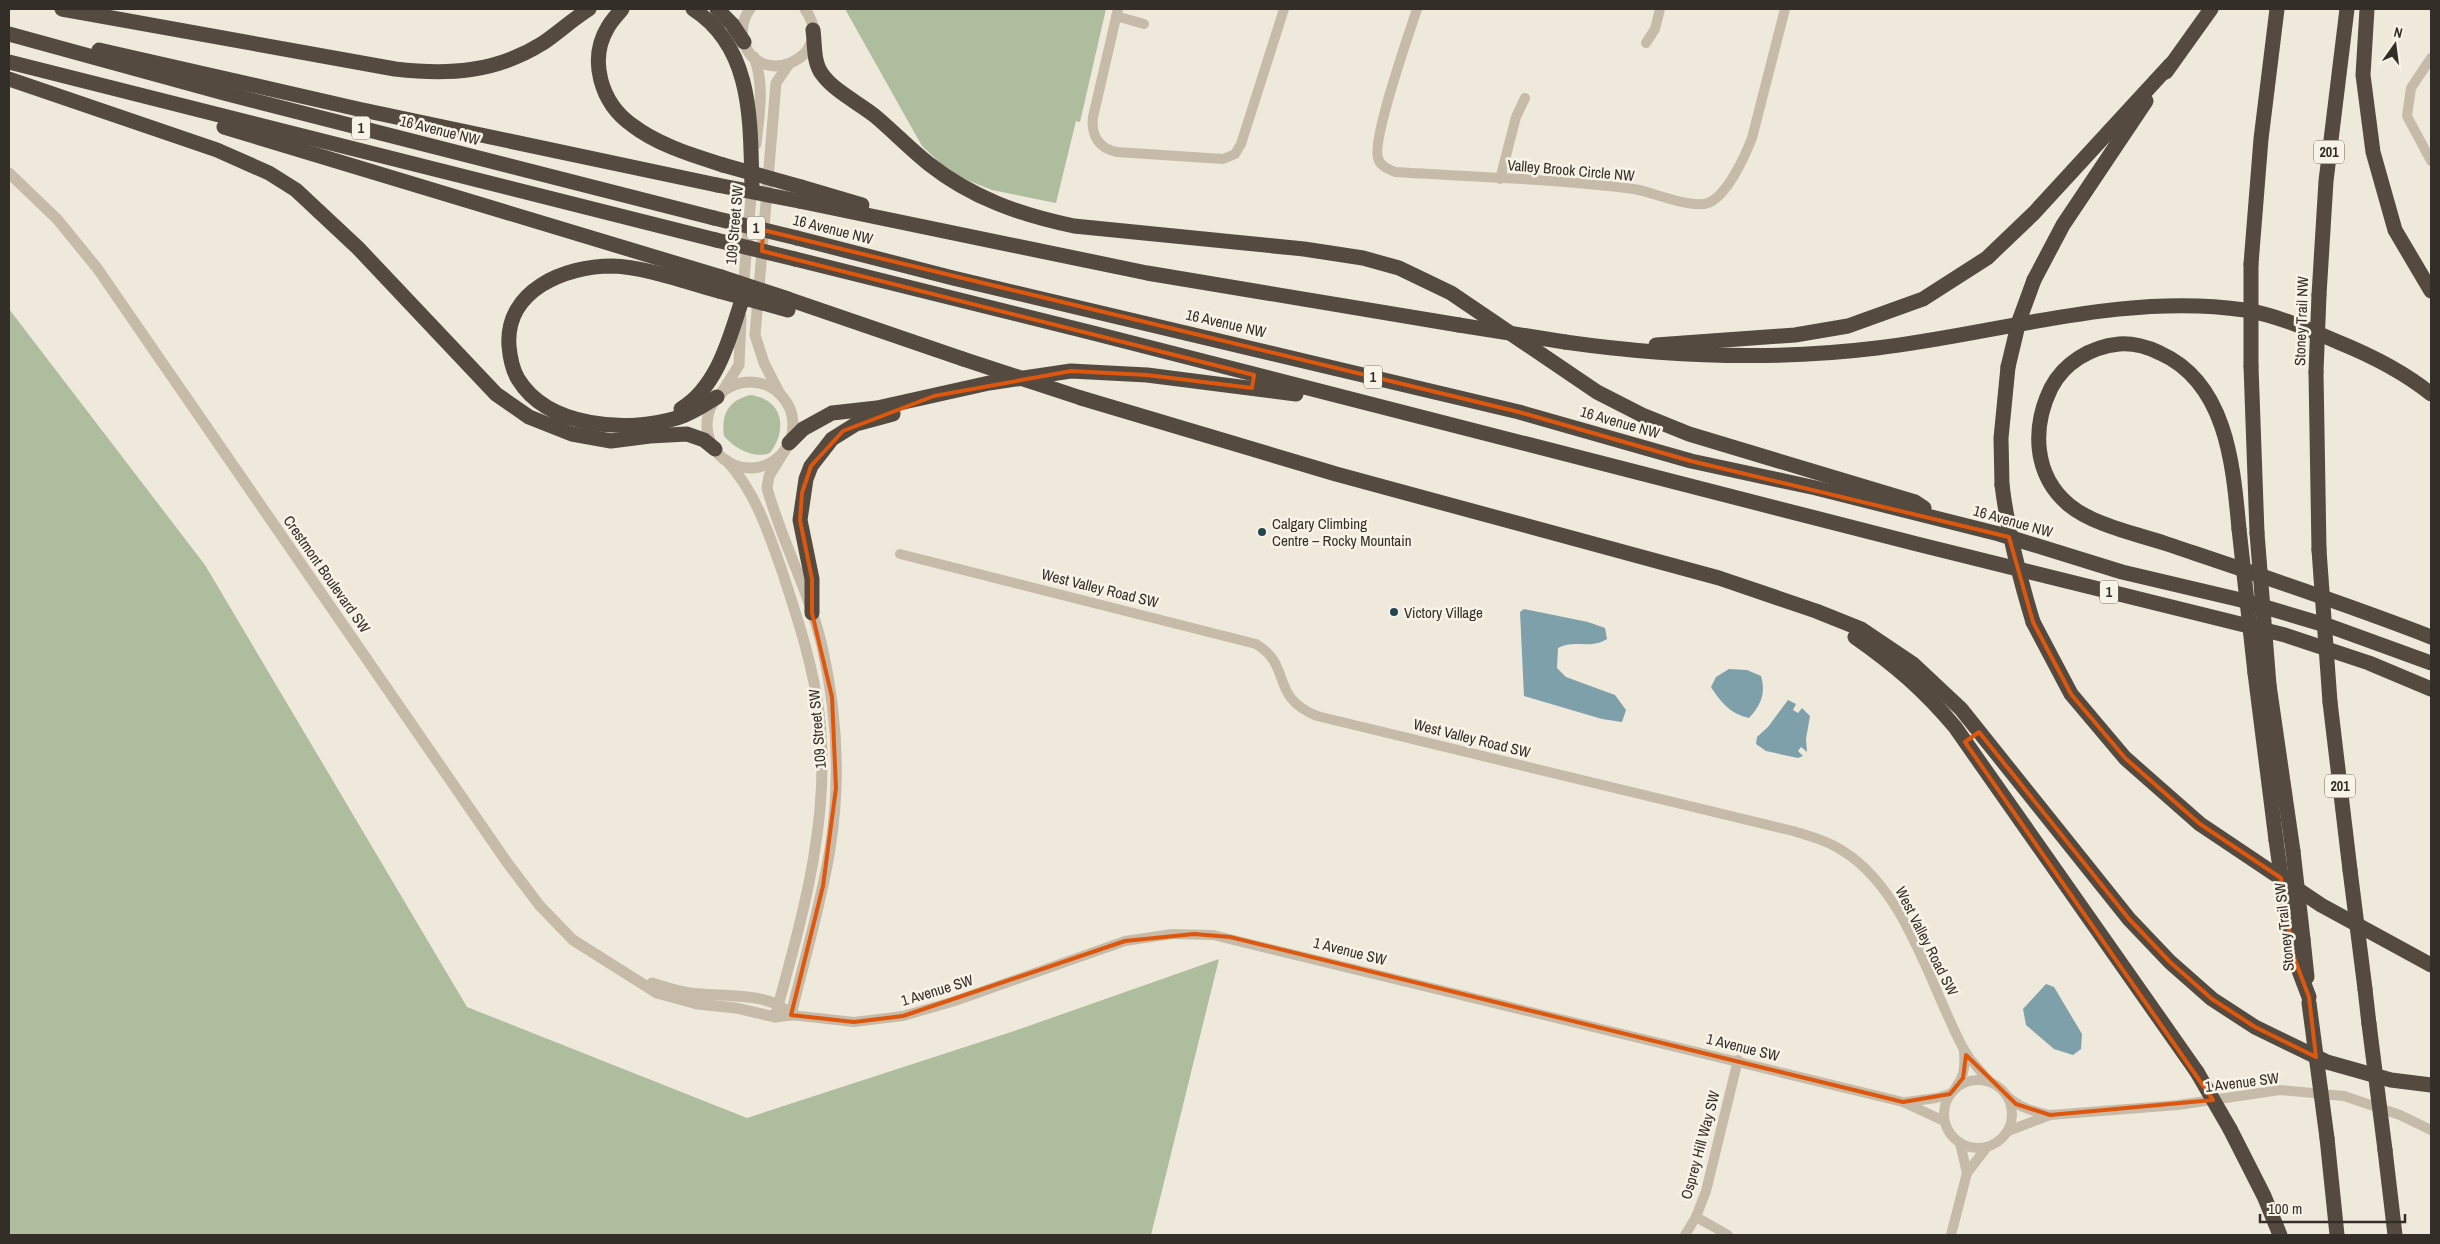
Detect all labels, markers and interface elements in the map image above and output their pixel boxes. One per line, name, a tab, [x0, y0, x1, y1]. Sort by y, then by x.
north arrow	[2370, 20, 2420, 70]
text: N	[2392, 23, 2404, 42]
street label: 16 Avenue NW	[398, 110, 483, 150]
road number: 1	[352, 116, 370, 140]
road number: 201	[2314, 140, 2344, 163]
street label: Valley Brook Circle NW	[1507, 154, 1636, 186]
street label: 109 Street SW	[720, 184, 748, 266]
street label: 16 Avenue NW	[791, 209, 876, 249]
road number: 1	[747, 217, 765, 240]
street label: Stoney Trail NW	[2289, 275, 2313, 366]
street label: 16 Avenue NW	[1184, 304, 1269, 343]
road number: 1	[1364, 366, 1382, 388]
street label: 16 Avenue NW	[1578, 401, 1663, 443]
street label: 16 Avenue NW	[1971, 500, 2056, 542]
street label: Crestmont Boulevard SW	[279, 511, 376, 637]
place label: Calgary Climbing Centre – Rocky Mountain	[1272, 513, 1411, 551]
marker: Calgary Climbing Centre – Rocky Mountain	[1256, 526, 1268, 538]
street label: West Valley Road SW	[1039, 563, 1161, 613]
road number: 1	[2100, 580, 2118, 604]
place label: Victory Village	[1404, 602, 1483, 623]
marker: Victory Village	[1388, 606, 1400, 618]
street label: 109 Street SW	[803, 688, 831, 770]
street label: West Valley Road SW	[1411, 713, 1533, 763]
road number: 201	[2325, 774, 2355, 798]
street label: Stoney Trail SW	[2269, 881, 2299, 972]
street label: West Valley Road SW	[1890, 883, 1964, 1000]
street label: 1 Avenue SW	[1311, 932, 1389, 970]
street label: 1 Avenue SW	[898, 969, 976, 1011]
street label: 1 Avenue SW	[1704, 1028, 1782, 1066]
street label: 1 Avenue SW	[2204, 1067, 2281, 1097]
street label: Osprey Hill Way SW	[1675, 1088, 1725, 1202]
scale bar	[2260, 1192, 2405, 1224]
text: 100 m	[2268, 1198, 2302, 1219]

